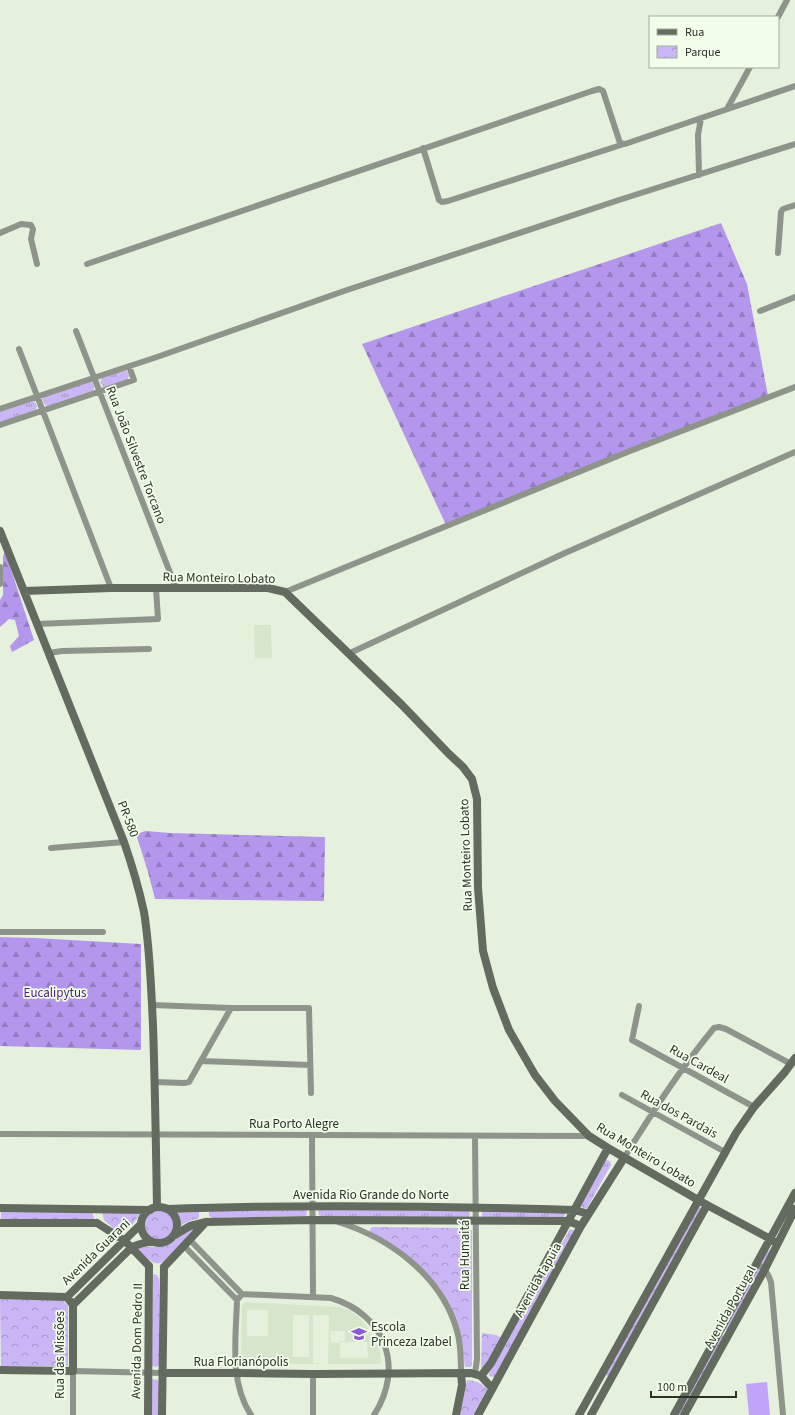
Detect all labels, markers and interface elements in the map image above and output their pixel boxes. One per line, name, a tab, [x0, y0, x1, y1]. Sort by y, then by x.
legend	[649, 16, 779, 68]
text: Rua	[685, 24, 704, 41]
text: Parque	[685, 44, 721, 61]
street label: Rua João Silvestre Torcano	[101, 384, 171, 526]
street label: Rua Monteiro Lobato	[162, 568, 276, 588]
street label: PR-580	[113, 798, 143, 840]
street label: Rua Monteiro Lobato	[455, 798, 477, 912]
park label: Eucalipytus	[24, 984, 87, 1002]
street label: Rua Cardeal	[666, 1040, 732, 1088]
street label: Rua dos Pardais	[637, 1085, 721, 1143]
street label: Rua Porto Alegre	[249, 1115, 339, 1133]
street label: Rua Monteiro Lobato	[593, 1118, 699, 1192]
street label: Avenida Rio Grande do Norte	[293, 1186, 449, 1204]
street label: Avenida Guarani	[58, 1215, 134, 1289]
street label: Rua Humaitá	[456, 1220, 474, 1290]
street label: Avenida Tapuia	[510, 1239, 566, 1321]
street label: Avenida Portugal	[700, 1262, 760, 1352]
street label: Avenida Dom Pedro II	[127, 1283, 147, 1399]
street label: Rua das Missões	[51, 1310, 69, 1399]
place label: Escola Princeza Izabel	[371, 1318, 452, 1351]
school or university icon: Escola Princeza Izabel	[350, 1325, 368, 1343]
street label: Rua Florianópolis	[193, 1353, 289, 1371]
scale bar	[651, 1373, 736, 1399]
text: 100 m	[657, 1379, 687, 1396]

